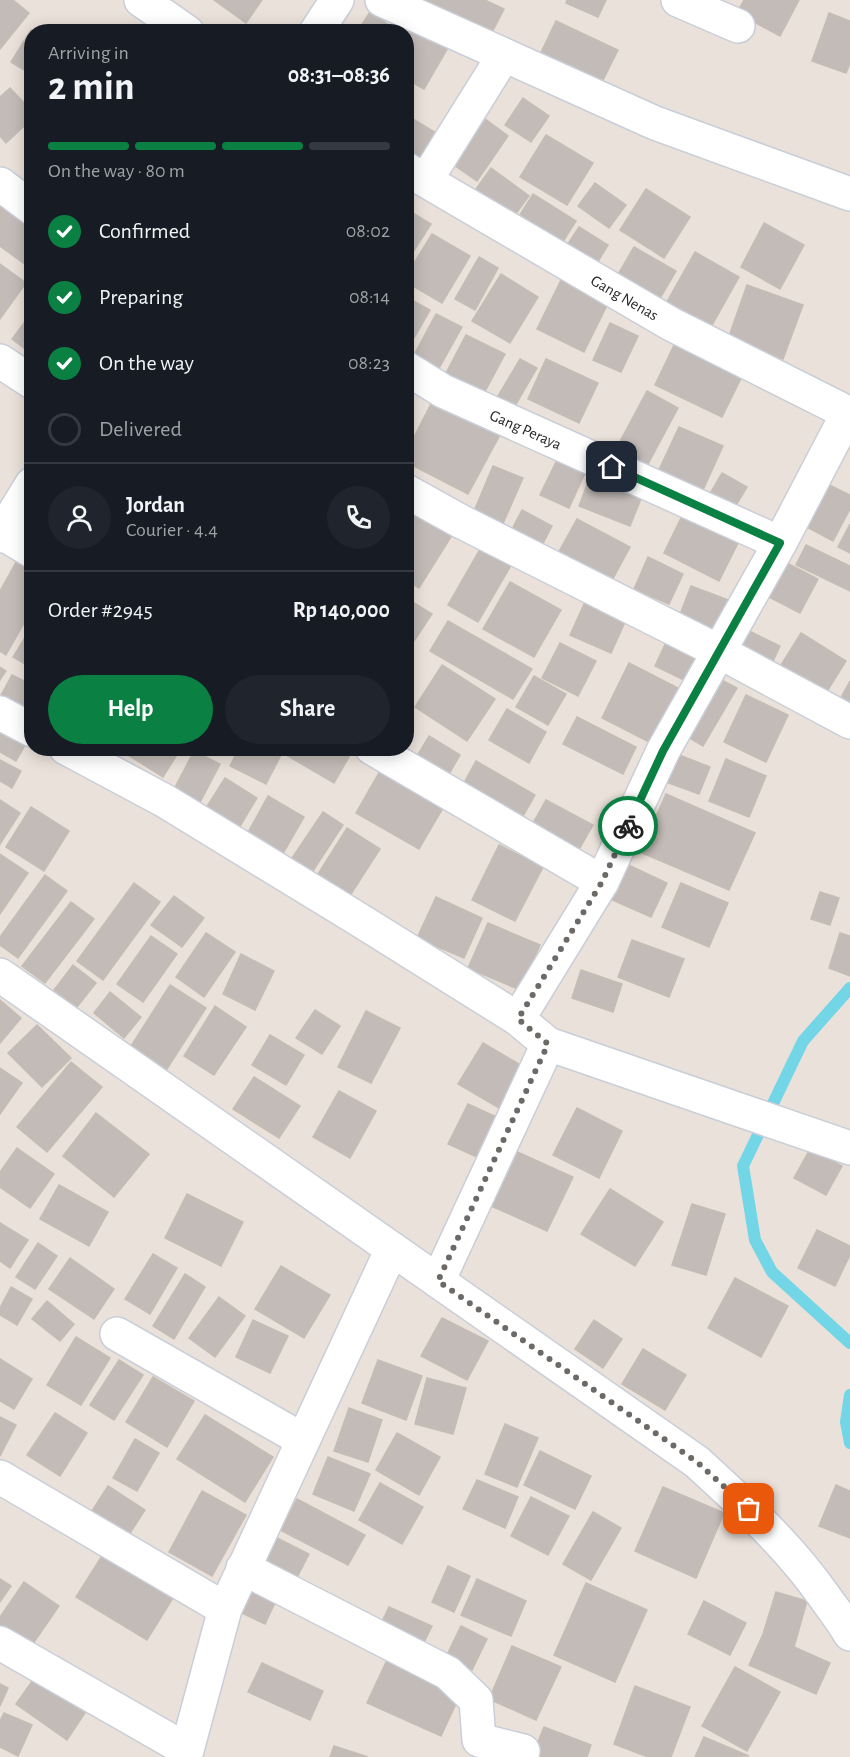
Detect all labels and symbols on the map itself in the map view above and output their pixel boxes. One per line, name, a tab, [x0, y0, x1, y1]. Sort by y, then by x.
street label: Gang Nenas	[588, 272, 661, 324]
street label: Gang Peraya	[487, 407, 564, 454]
pin	[586, 441, 637, 492]
courier	[598, 796, 658, 856]
pin	[723, 1483, 774, 1534]

